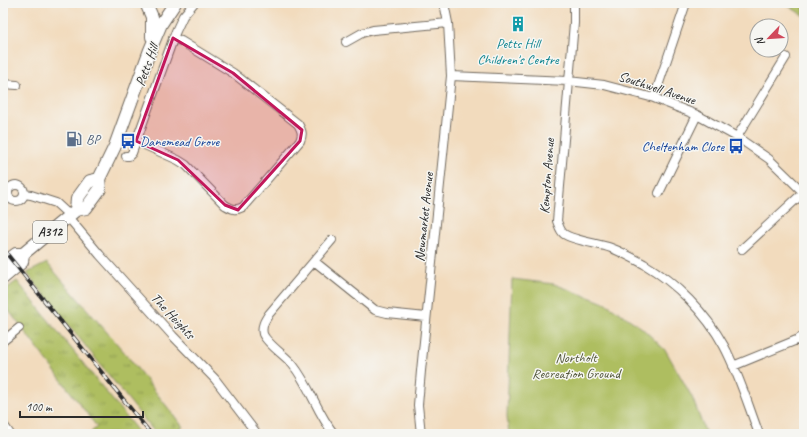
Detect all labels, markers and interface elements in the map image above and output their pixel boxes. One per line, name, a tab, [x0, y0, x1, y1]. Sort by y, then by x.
building icon: Petts Hill Children's Centre	[509, 15, 527, 33]
north arrow	[749, 18, 789, 58]
text: N	[751, 34, 768, 48]
place label: Petts Hill Children's Centre	[478, 35, 560, 68]
street label: Petts Hill	[132, 39, 163, 88]
street label: Southwell Avenue	[616, 68, 699, 109]
fuel station icon: BP	[65, 130, 83, 148]
place label: BP	[86, 131, 102, 148]
bus stop icon: Danemead Grove	[119, 132, 137, 150]
place label: Danemead Grove	[140, 133, 221, 150]
street label: Kempton Avenue	[536, 136, 558, 214]
bus stop icon: Cheltenham Close	[727, 137, 745, 155]
place label: Cheltenham Close	[642, 138, 725, 155]
street label: Newmarket Avenue	[411, 170, 437, 262]
road number: A312	[33, 221, 67, 243]
street label: The Heights	[147, 289, 199, 344]
park label: Northolt Recreation Ground	[532, 349, 622, 382]
scale bar	[20, 393, 143, 419]
text: 100 m	[26, 399, 53, 415]

